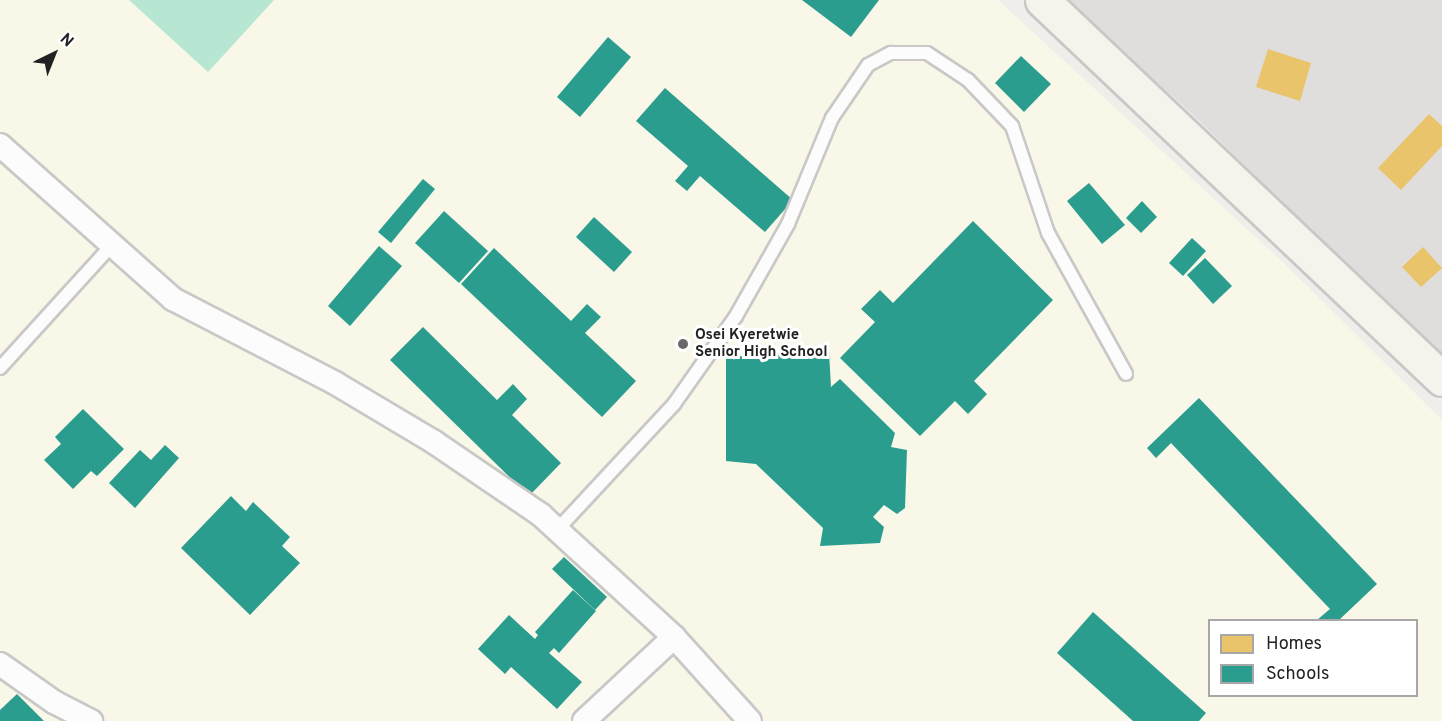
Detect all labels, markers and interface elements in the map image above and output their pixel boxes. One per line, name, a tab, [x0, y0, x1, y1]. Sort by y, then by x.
north arrow	[24, 24, 84, 84]
text: N	[55, 30, 77, 52]
place label: Osei Kyeretwie Senior High School	[695, 326, 828, 361]
marker: Osei Kyeretwie Senior High School	[676, 337, 690, 351]
legend	[1208, 619, 1418, 697]
text: Homes	[1266, 633, 1322, 656]
text: Schools	[1266, 663, 1329, 686]

